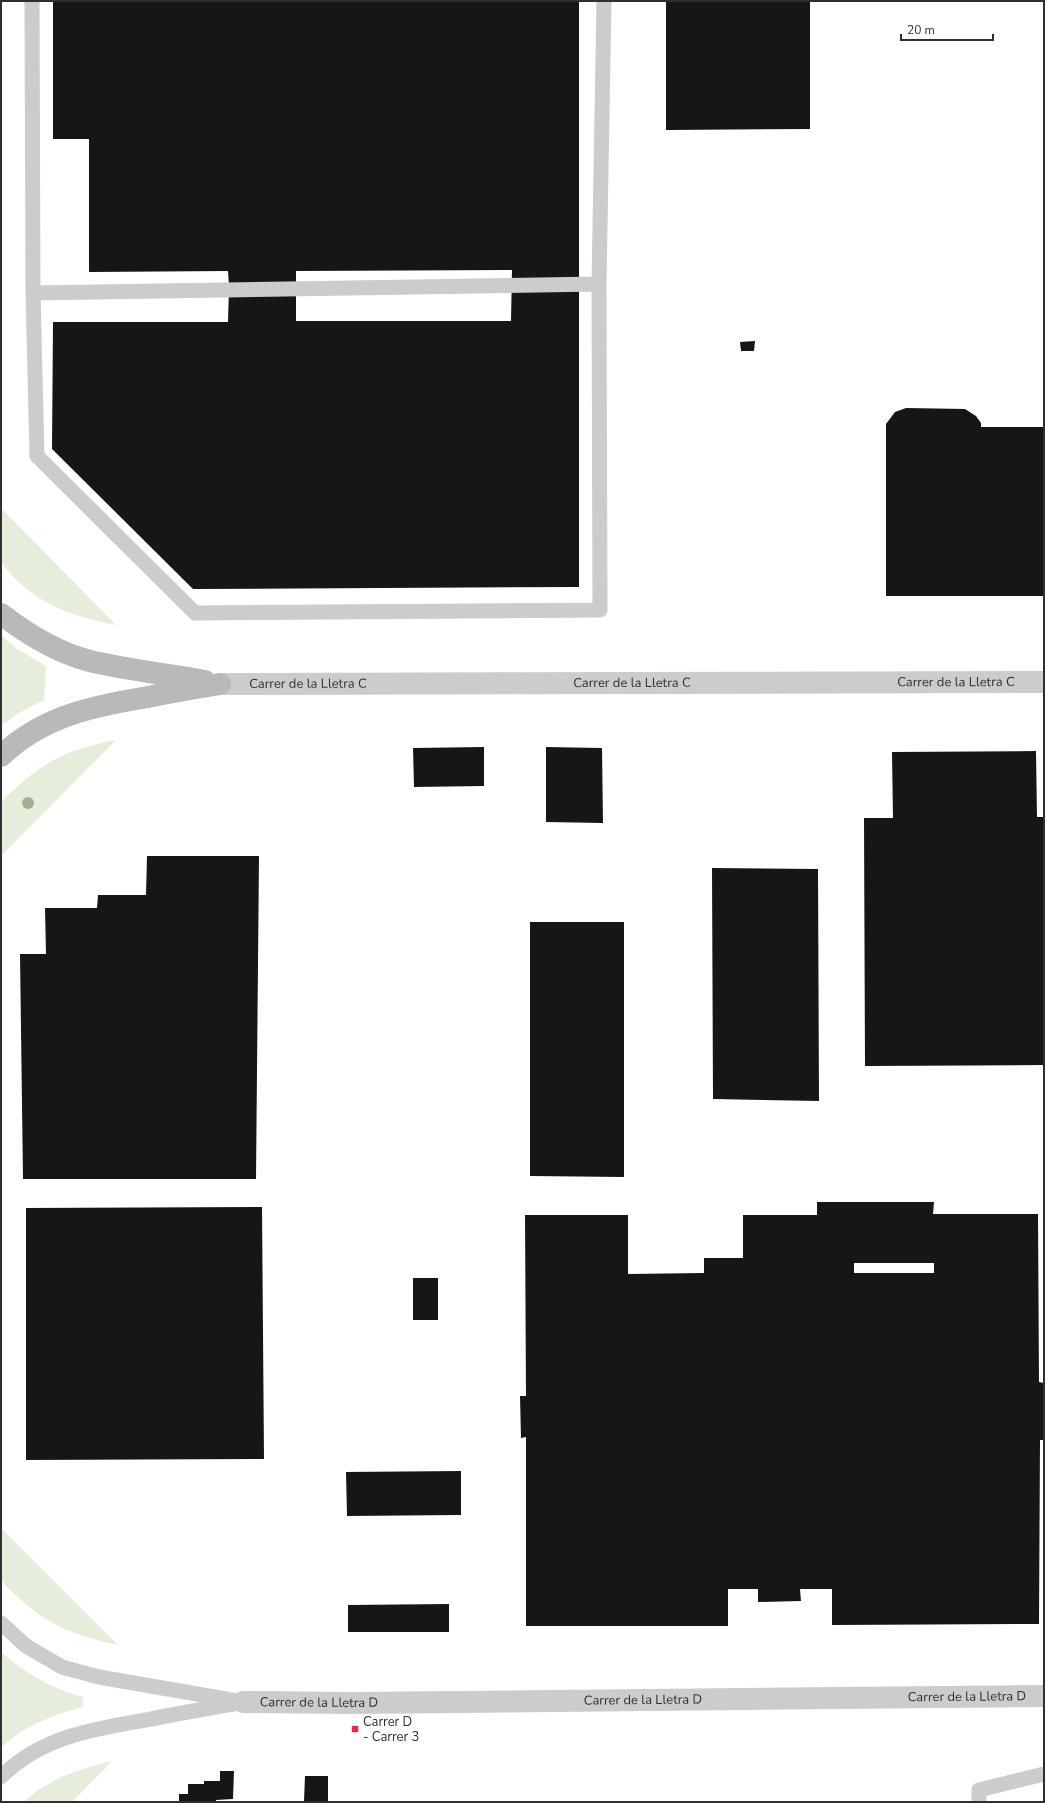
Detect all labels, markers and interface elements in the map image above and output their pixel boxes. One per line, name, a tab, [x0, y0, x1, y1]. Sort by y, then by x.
scale bar	[901, 16, 993, 42]
text: 20 m	[907, 22, 935, 38]
street label: Carrer de la Lletra C	[897, 673, 1015, 691]
street label: Carrer de la Lletra C	[573, 674, 691, 692]
street label: Carrer de la Lletra C	[249, 675, 367, 693]
street label: Carrer de la Lletra D	[908, 1687, 1026, 1706]
street label: Carrer de la Lletra D	[584, 1690, 702, 1710]
street label: Carrer de la Lletra D	[260, 1693, 378, 1712]
place label: Carrer D - Carrer 3	[363, 1713, 419, 1746]
marker: Carrer D - Carrer 3	[350, 1724, 360, 1734]

